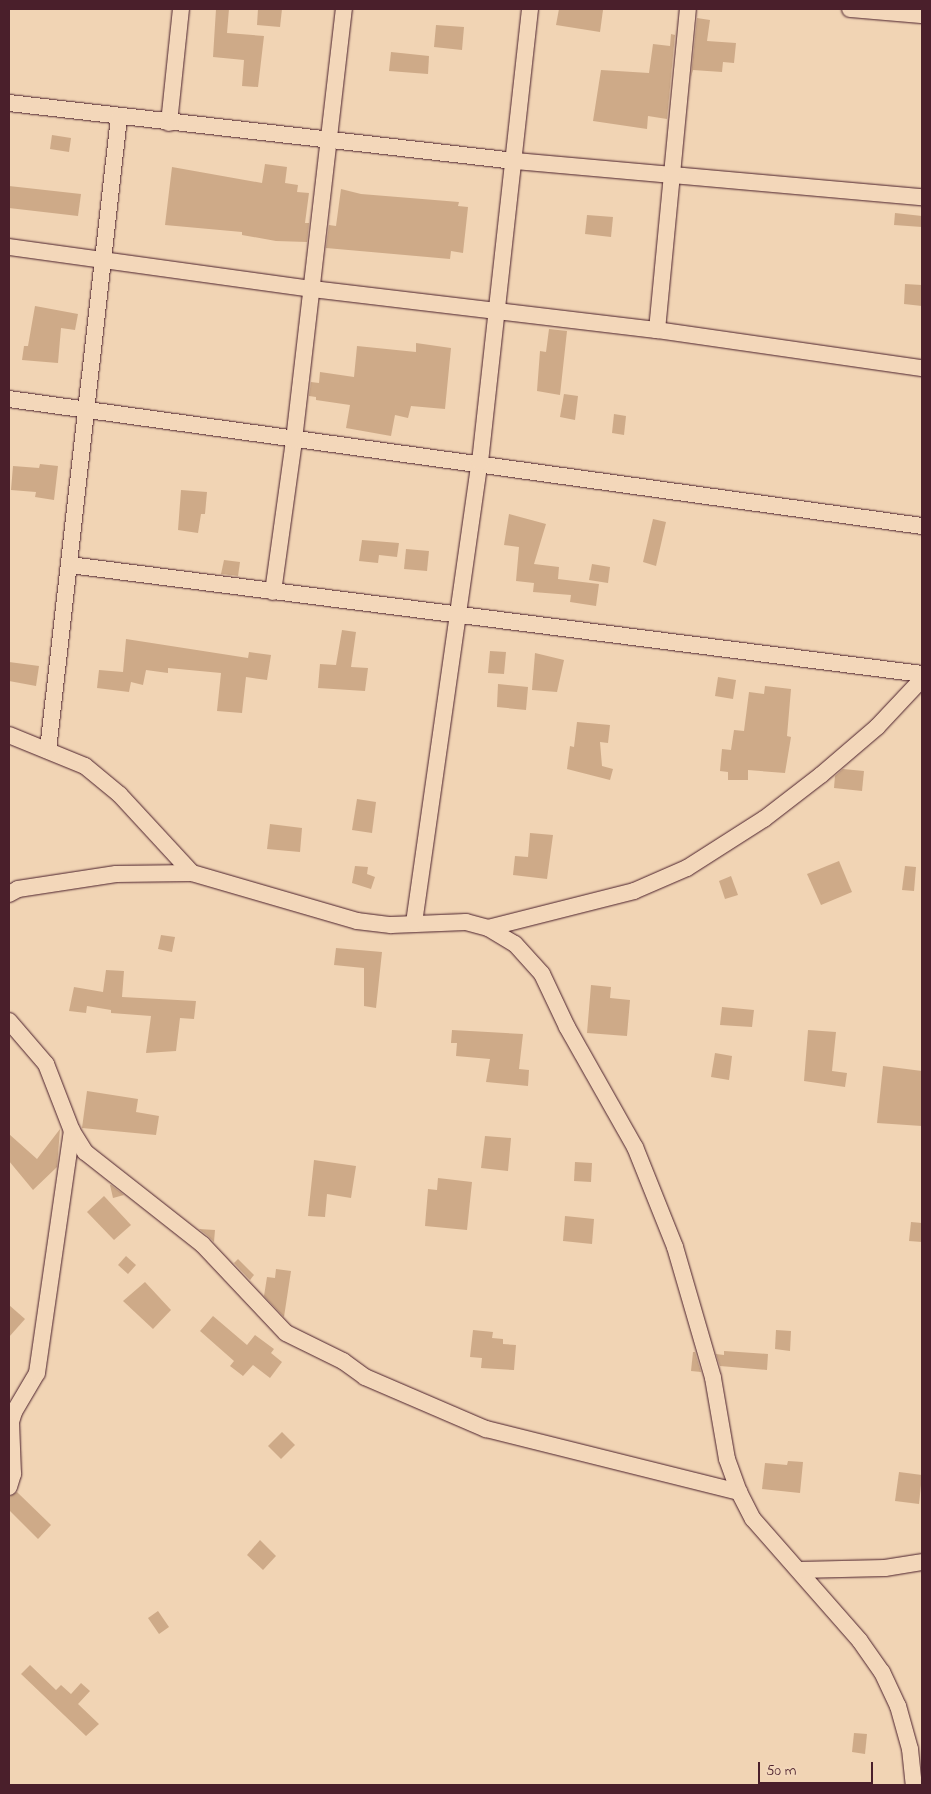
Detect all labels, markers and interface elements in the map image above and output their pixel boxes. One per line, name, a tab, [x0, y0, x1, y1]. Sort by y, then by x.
scale bar	[761, 1752, 876, 1784]
text: 50 m	[766, 1760, 796, 1782]

